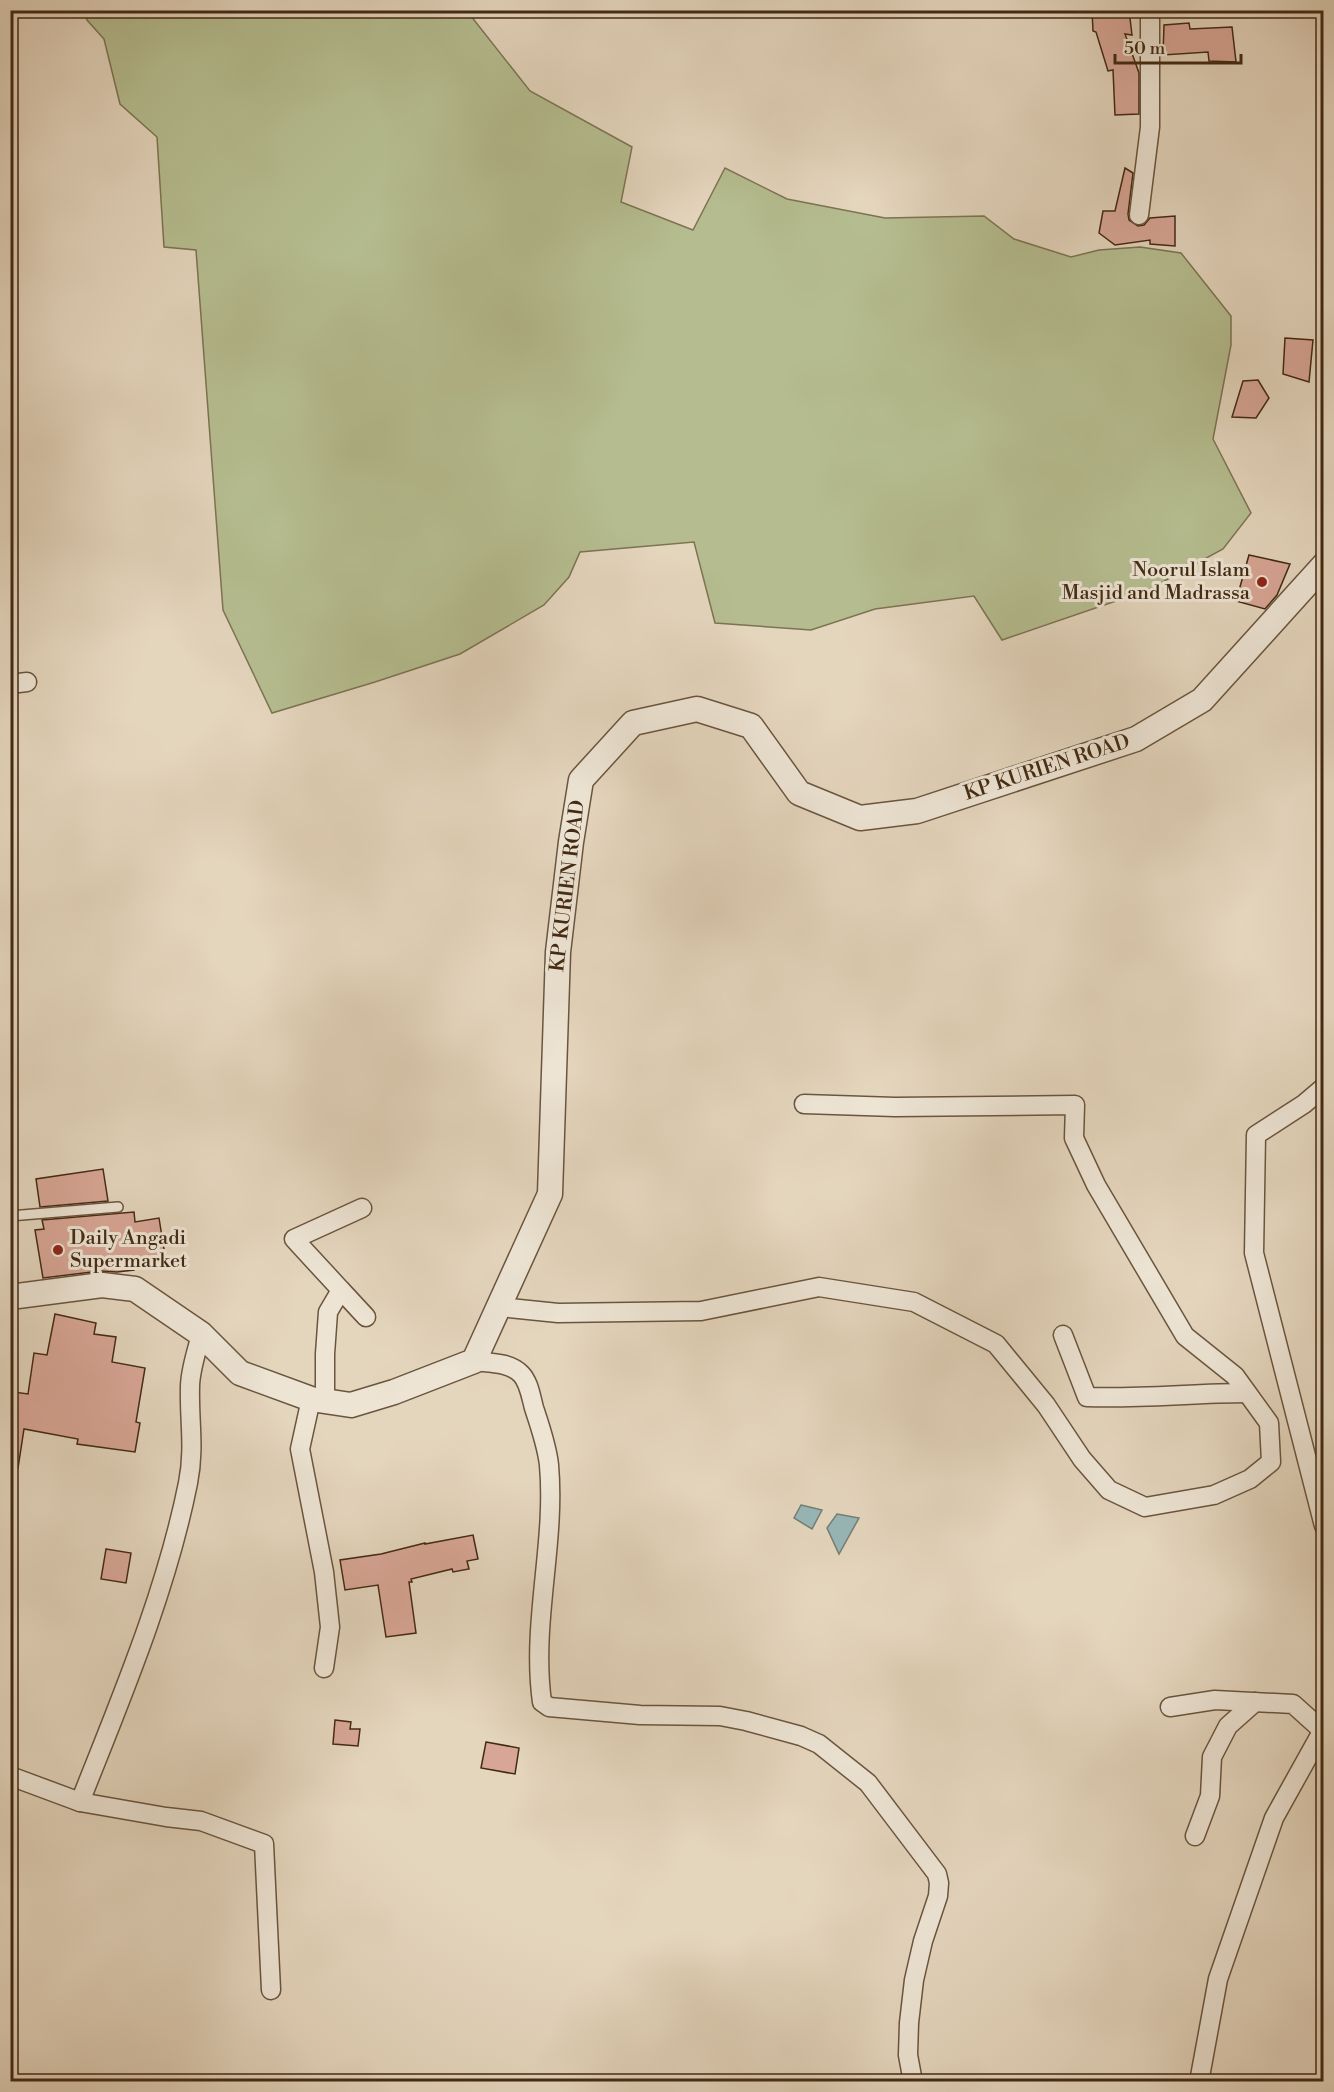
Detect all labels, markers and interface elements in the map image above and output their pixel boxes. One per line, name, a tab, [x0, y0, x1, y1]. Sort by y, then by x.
scale bar	[1115, 27, 1241, 65]
text: 50 m	[1124, 37, 1166, 60]
place label: Noorul Islam Masjid and Madrassa	[1062, 558, 1251, 606]
marker: Noorul Islam Masjid and Madrassa	[1255, 575, 1269, 589]
street label: KP KURIEN ROAD	[961, 729, 1133, 807]
street label: KP KURIEN ROAD	[545, 799, 591, 973]
place label: Daily Angadi Supermarket	[70, 1226, 187, 1274]
marker: Daily Angadi Supermarket	[51, 1243, 65, 1257]

